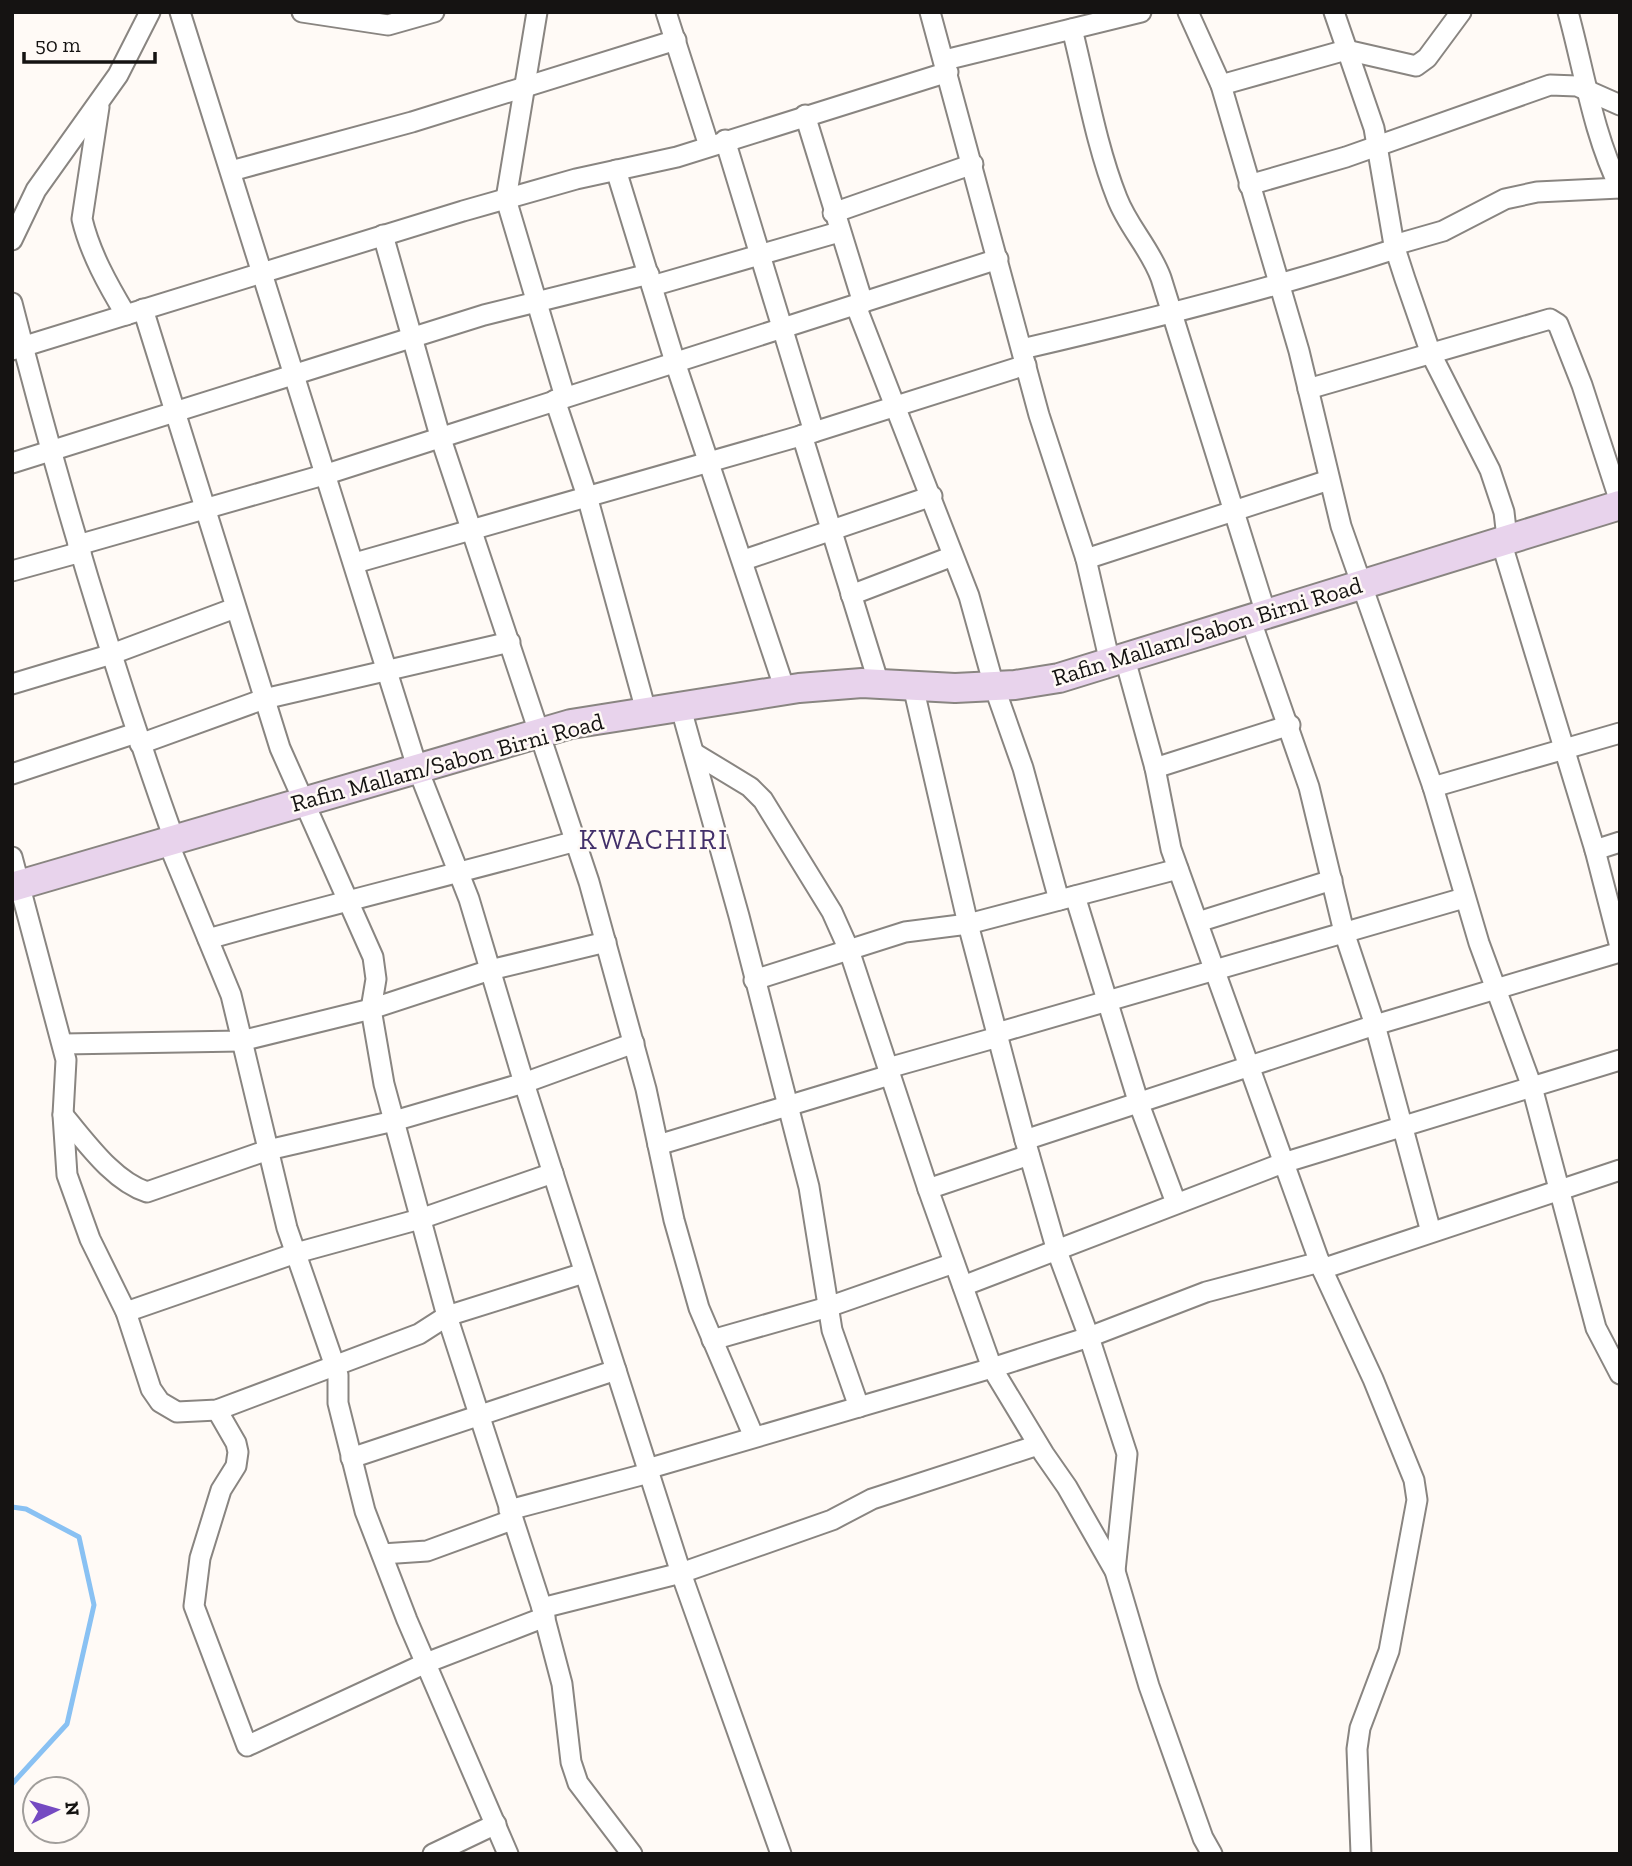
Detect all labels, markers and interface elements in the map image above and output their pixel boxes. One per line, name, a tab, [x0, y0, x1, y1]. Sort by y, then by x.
scale bar	[24, 21, 156, 65]
text: 50 m	[35, 32, 81, 57]
street label: Rafin Mallam/Sabon Birni Road	[1049, 570, 1365, 692]
street label: Rafin Mallam/Sabon Birni Road	[287, 706, 607, 818]
district label: KWACHIRI	[579, 823, 729, 856]
north arrow	[21, 1775, 91, 1845]
text: N	[60, 1800, 85, 1817]

